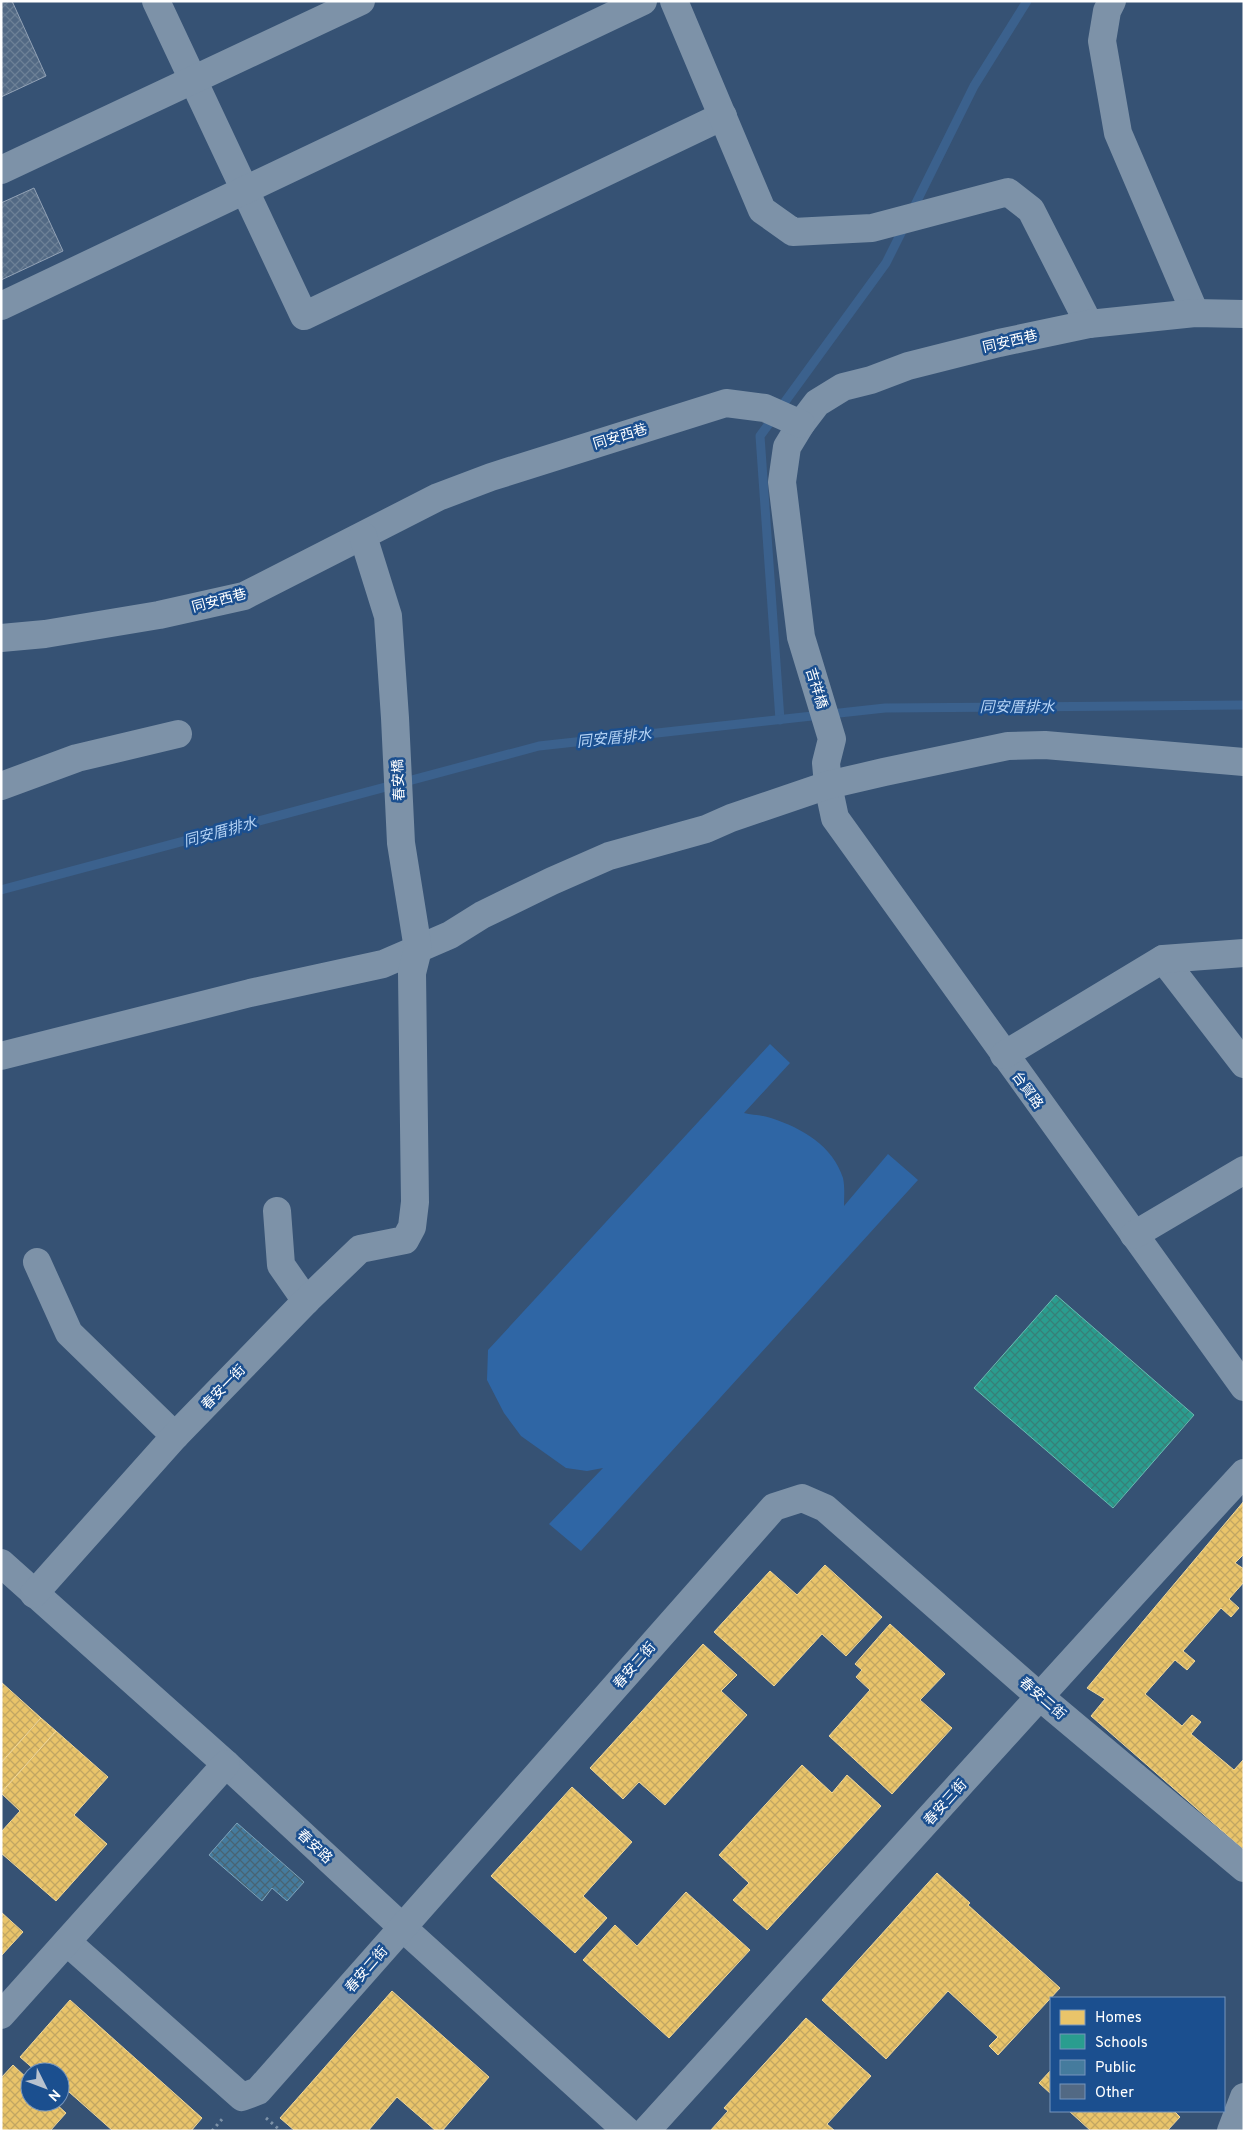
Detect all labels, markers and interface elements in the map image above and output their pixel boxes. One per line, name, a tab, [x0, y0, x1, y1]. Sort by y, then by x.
street label: 同安西巷	[981, 328, 1040, 357]
street label: 同安西巷	[591, 421, 650, 454]
street label: 同安西巷	[190, 586, 249, 617]
street label: 吉祥橋	[801, 666, 830, 711]
water label: 同安厝排水	[979, 699, 1055, 718]
water label: 同安厝排水	[576, 726, 653, 753]
street label: 春安橋	[390, 759, 409, 801]
water label: 同安厝排水	[182, 814, 260, 852]
street label: 台貿路	[1008, 1069, 1046, 1113]
street label: 春安一街	[199, 1362, 250, 1414]
street label: 春安二街	[610, 1639, 660, 1693]
street label: 春安二街	[1015, 1674, 1069, 1724]
street label: 春安三街	[921, 1777, 971, 1829]
street label: 春安路	[293, 1827, 335, 1868]
street label: 春安二街	[342, 1943, 392, 1997]
legend	[1050, 1997, 1225, 2112]
text: Homes	[1095, 2009, 1142, 2028]
text: Schools	[1095, 2034, 1148, 2053]
text: Public	[1095, 2059, 1136, 2078]
north arrow	[20, 2062, 70, 2112]
text: Other	[1095, 2084, 1134, 2103]
text: N	[44, 2085, 63, 2104]

